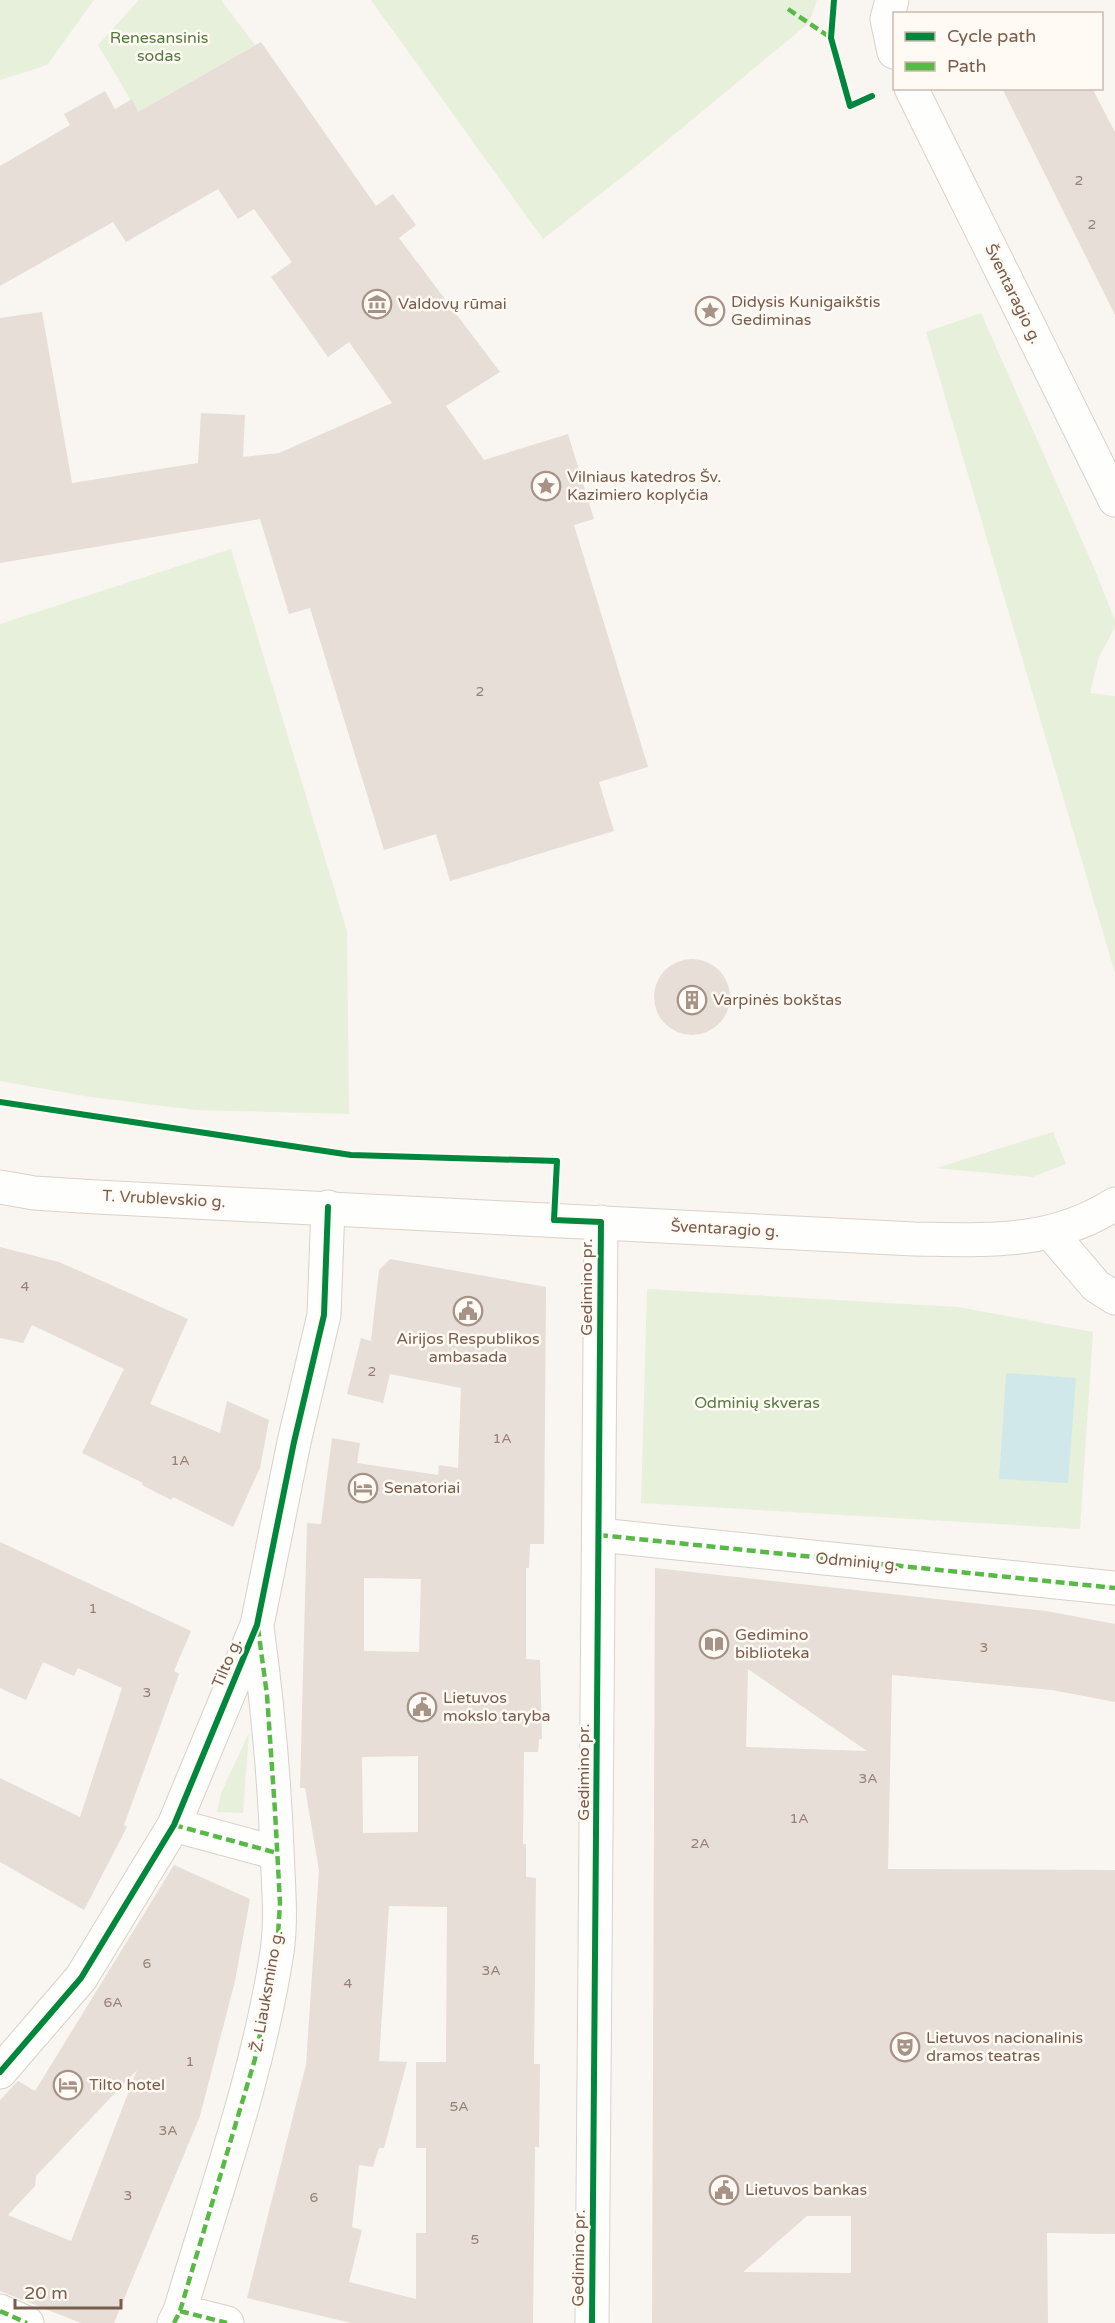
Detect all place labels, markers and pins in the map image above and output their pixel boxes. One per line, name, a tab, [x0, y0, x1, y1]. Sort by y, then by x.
museum icon: Valdovų rūmai	[361, 288, 393, 320]
place label: Didysis Kunigaikštis Gediminas	[731, 292, 880, 330]
place label: Valdovų rūmai	[398, 294, 507, 314]
place icon: Didysis Kunigaikštis Gediminas	[694, 295, 726, 327]
place label: Vilniaus katedros Šv. Kazimiero koplyčia	[567, 467, 721, 505]
place icon: Vilniaus katedros Šv. Kazimiero koplyčia	[530, 470, 562, 502]
building icon: Varpinės bokštas	[676, 984, 708, 1016]
place label: Varpinės bokštas	[713, 990, 842, 1010]
public building icon: Airijos Respublikos ambasada	[452, 1295, 484, 1327]
place label: Airijos Respublikos ambasada	[396, 1329, 540, 1367]
hotel icon: Senatoriai	[347, 1472, 379, 1504]
place label: Senatoriai	[384, 1478, 460, 1498]
place label: Gedimino biblioteka	[735, 1625, 809, 1663]
library icon: Gedimino biblioteka	[698, 1628, 730, 1660]
place label: Lietuvos mokslo taryba	[443, 1688, 551, 1726]
public building icon: Lietuvos mokslo taryba	[406, 1691, 438, 1723]
place label: Lietuvos nacionalinis dramos teatras	[926, 2028, 1083, 2066]
theatre icon: Lietuvos nacionalinis dramos teatras	[889, 2031, 921, 2063]
hotel icon: Tilto hotel	[52, 2069, 84, 2101]
place label: Tilto hotel	[89, 2075, 165, 2095]
public building icon: Lietuvos bankas	[708, 2174, 740, 2206]
place label: Lietuvos bankas	[745, 2180, 867, 2200]

